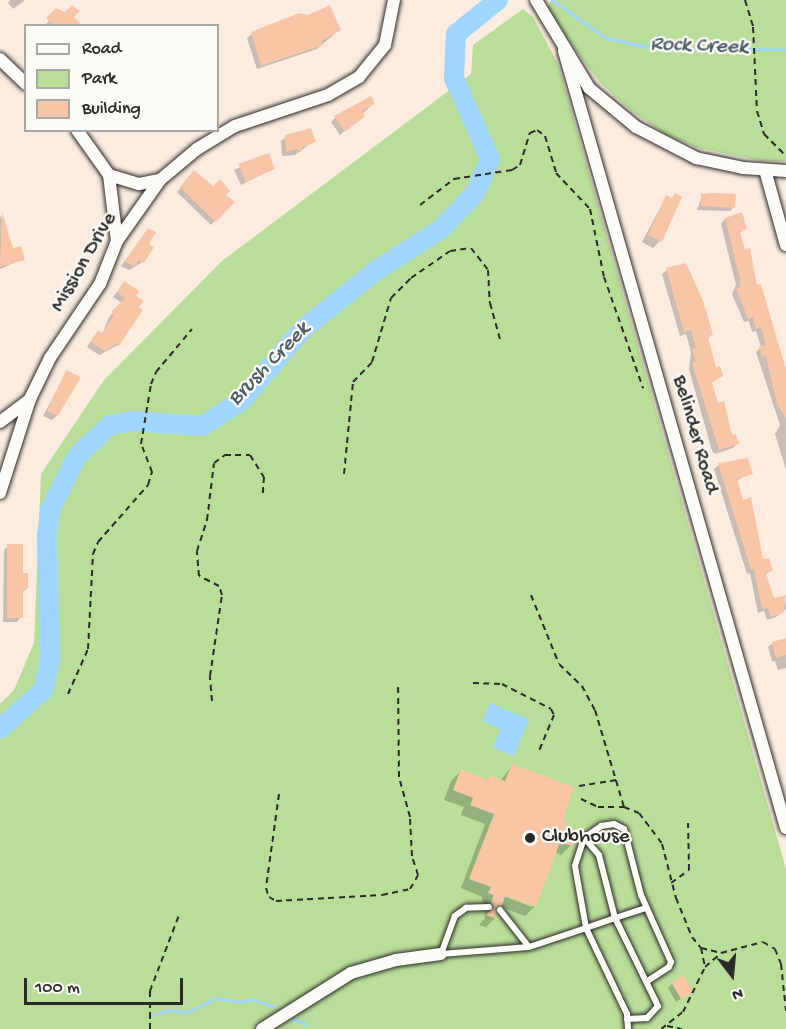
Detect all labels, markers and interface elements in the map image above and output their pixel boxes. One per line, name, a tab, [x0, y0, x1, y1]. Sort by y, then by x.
legend	[24, 24, 219, 132]
water label: Rock Creek	[650, 32, 748, 62]
text: Road	[82, 39, 121, 60]
text: Park	[82, 69, 116, 90]
text: Building	[82, 99, 141, 120]
street label: Mission Drive	[46, 209, 124, 317]
water label: Brush Creek	[223, 317, 317, 413]
street label: Belinder Road	[665, 373, 723, 497]
place label: Clubhouse	[542, 825, 630, 851]
marker: Clubhouse	[523, 831, 537, 845]
north arrow	[702, 945, 762, 1005]
scale bar	[27, 966, 186, 1004]
text: 100 m	[35, 978, 80, 999]
text: N	[729, 982, 745, 1003]

